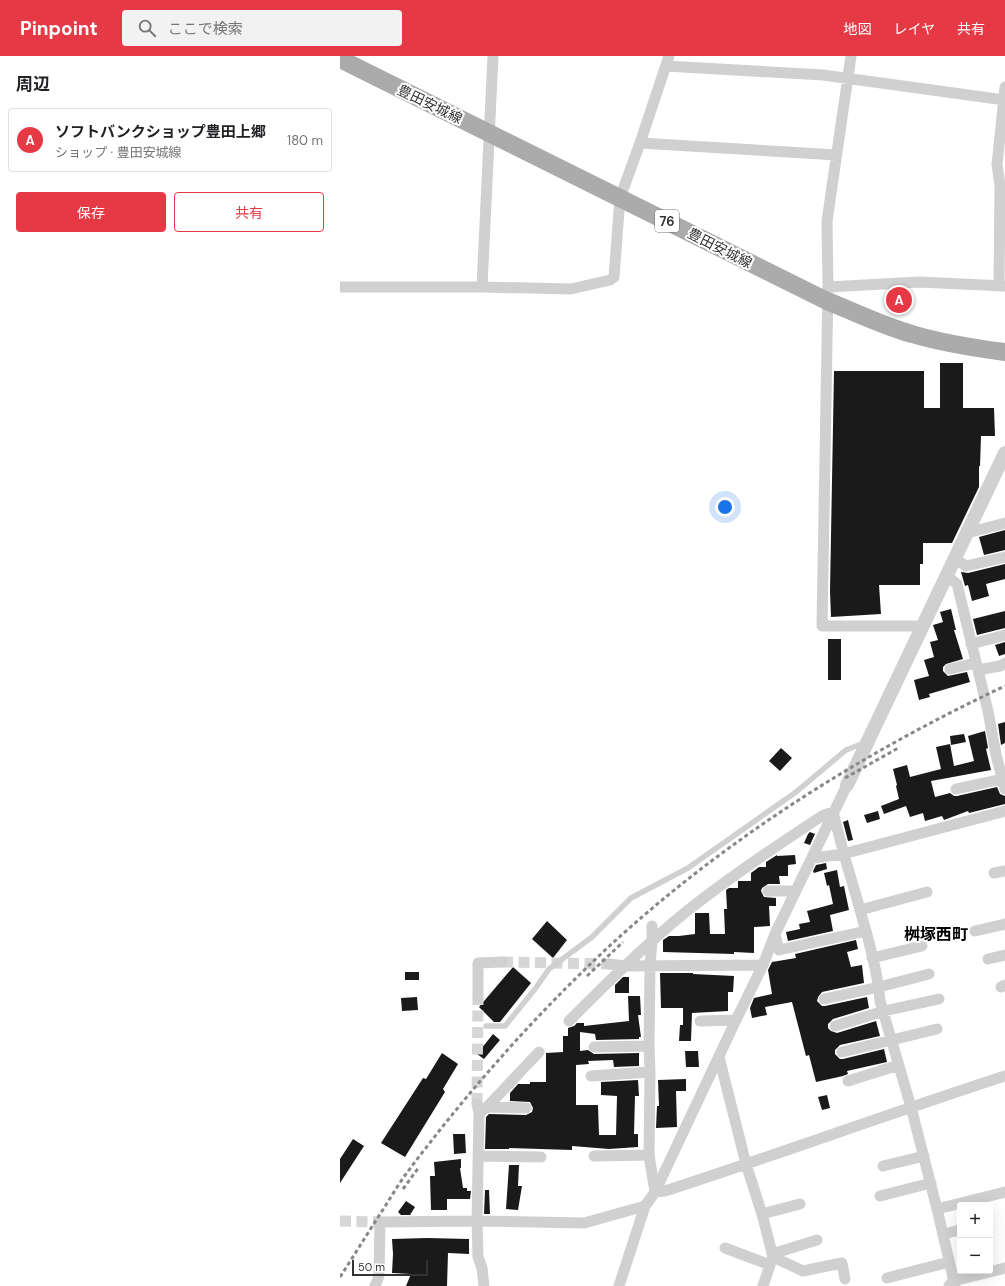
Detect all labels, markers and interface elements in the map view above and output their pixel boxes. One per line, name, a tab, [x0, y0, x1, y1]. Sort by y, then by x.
search box	[122, 10, 402, 46]
text: Pinpoint	[20, 16, 98, 41]
icon: search	[136, 17, 158, 39]
text: ここで検索	[168, 19, 243, 39]
text: 地図	[843, 20, 871, 38]
text: レイヤ	[893, 20, 935, 38]
text: 共有	[957, 20, 985, 38]
text: 周辺	[16, 73, 50, 95]
street label: 豊田安城線	[395, 81, 465, 127]
text: ソフトバンクショップ豊田上郷	[55, 122, 266, 142]
text: A	[25, 132, 35, 149]
text: 180 m	[287, 132, 323, 149]
text: ショップ · 豊田安城線	[55, 144, 182, 161]
button: 保存	[16, 192, 166, 232]
button: 共有	[174, 192, 324, 232]
road number: 76	[655, 210, 679, 232]
street label: 豊田安城線	[685, 224, 755, 272]
pin: A	[886, 285, 912, 315]
your location	[715, 497, 735, 517]
district label: 桝塚西町	[904, 924, 968, 945]
map controls	[957, 1202, 993, 1274]
button: +	[957, 1202, 993, 1238]
button: −	[957, 1238, 993, 1274]
scale bar	[352, 1258, 428, 1277]
text: 50 m	[358, 1260, 385, 1274]

